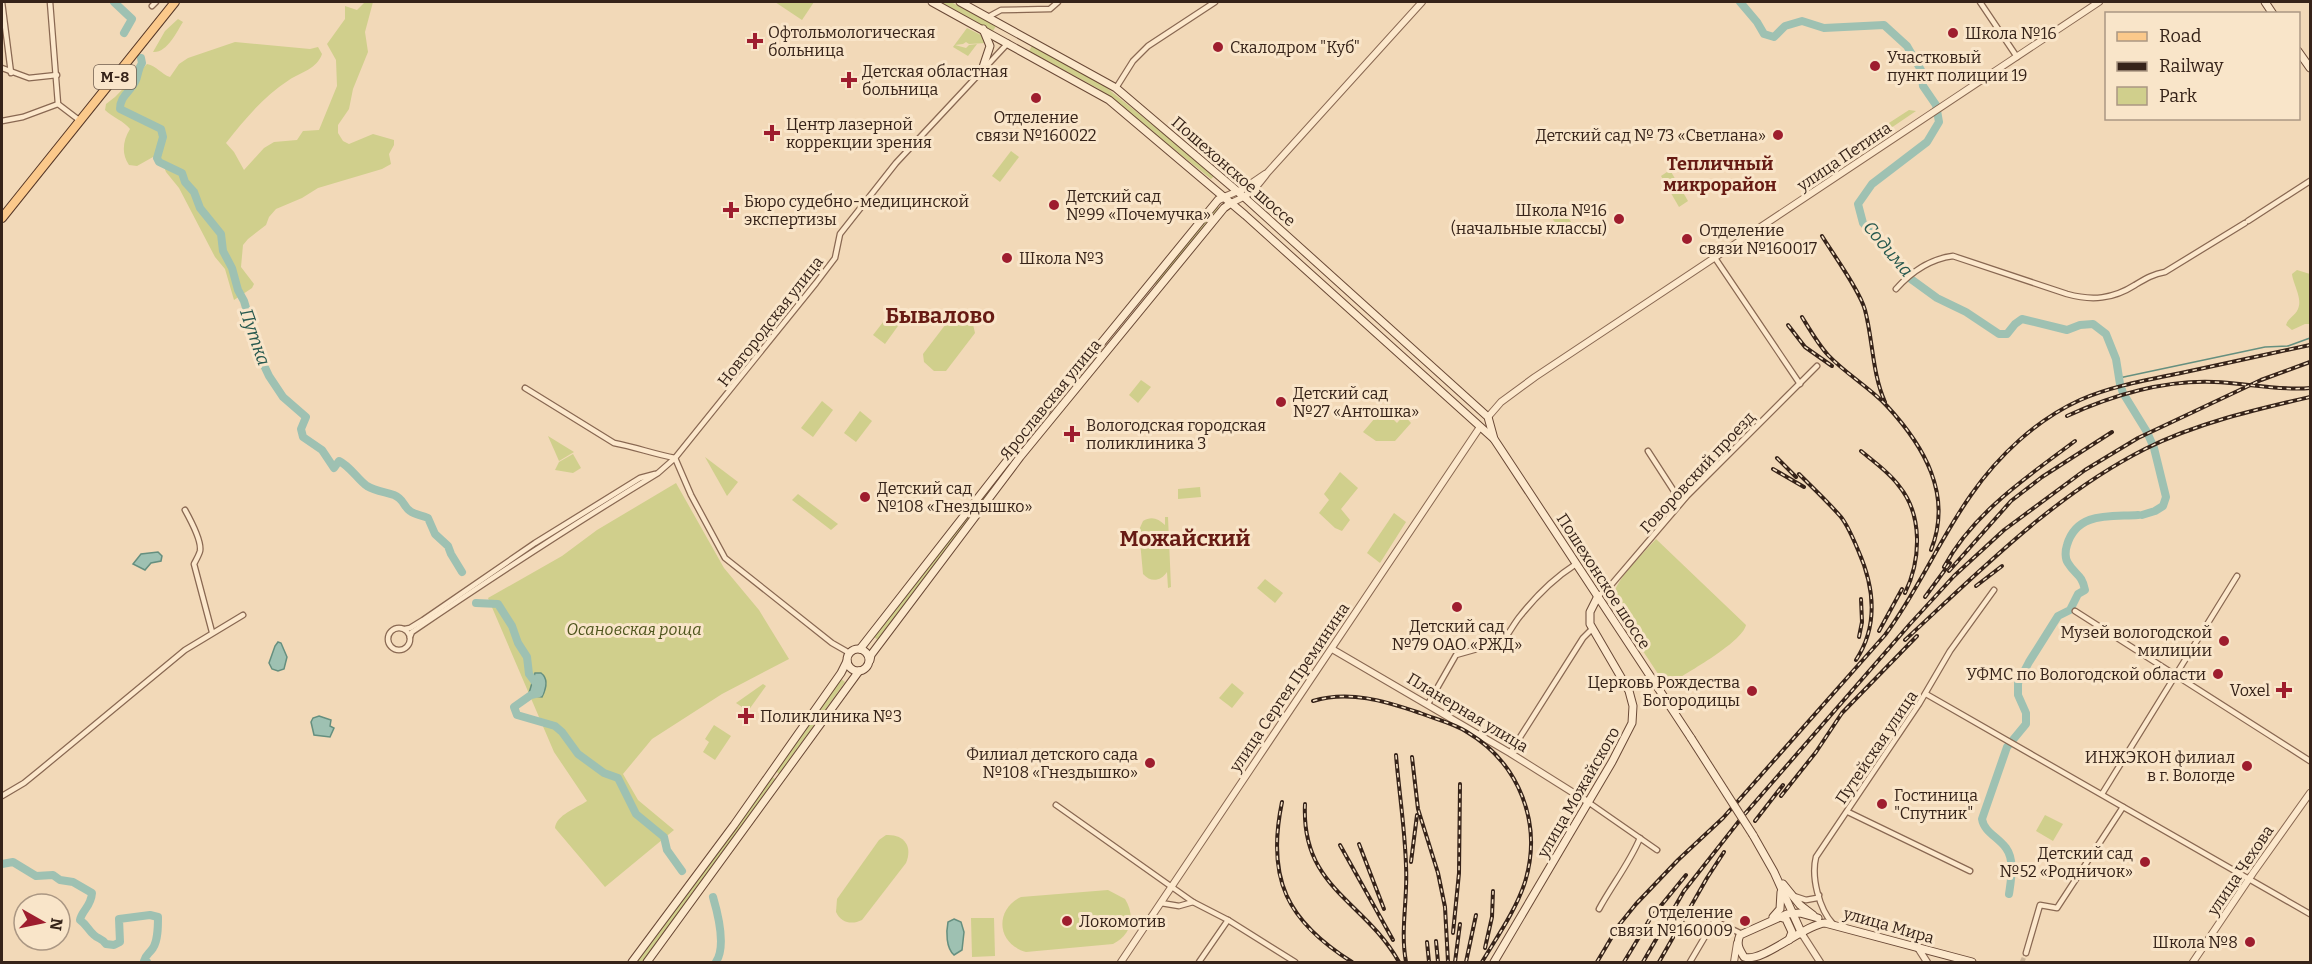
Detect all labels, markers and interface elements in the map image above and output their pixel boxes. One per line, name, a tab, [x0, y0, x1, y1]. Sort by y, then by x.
legend	[2105, 12, 2300, 120]
place label: Офтольмологическая больница	[768, 23, 936, 60]
place label: Школа №16	[1965, 24, 2057, 43]
text: Road	[2159, 25, 2202, 47]
marker: Школа №16	[1946, 26, 1960, 40]
marker: Офтольмологическая больница	[746, 32, 764, 50]
place label: Скалодром "Куб"	[1230, 38, 1360, 57]
marker: Скалодром "Куб"	[1211, 40, 1225, 54]
place label: Участковый пункт полиции 19	[1887, 48, 2027, 85]
text: Railway	[2159, 55, 2224, 77]
marker: Участковый пункт полиции 19	[1868, 59, 1882, 73]
place label: Детская областная больница	[862, 62, 1008, 99]
road number: М-8	[94, 65, 136, 89]
marker: Детская областная больница	[840, 71, 858, 89]
text: Park	[2159, 85, 2198, 107]
marker: Отделение связи №160022	[1029, 91, 1043, 105]
place label: Отделение связи №160022	[975, 108, 1097, 145]
street label: Пошехонское шоссе	[1168, 112, 1299, 230]
place label: Центр лазерной коррекции зрения	[786, 115, 932, 152]
street label: улица Петина	[1793, 118, 1895, 195]
marker: Центр лазерной коррекции зрения	[763, 124, 781, 142]
place label: Детский сад № 73 «Светлана»	[1536, 126, 1766, 145]
marker: Детский сад № 73 «Светлана»	[1771, 128, 1785, 142]
district label: Тепличный микрорайон	[1663, 153, 1777, 196]
place label: Детский сад №99 «Почемучка»	[1066, 187, 1211, 224]
place label: Бюро судебно-медицинской экспертизы	[744, 192, 969, 229]
marker: Детский сад №99 «Почемучка»	[1047, 198, 1061, 212]
marker: Бюро судебно-медицинской экспертизы	[722, 201, 740, 219]
place label: Школа №16 (начальные классы)	[1451, 201, 1607, 238]
marker: Школа №16 (начальные классы)	[1612, 212, 1626, 226]
water label: Содима	[1858, 217, 1918, 281]
place label: Отделение связи №160017	[1699, 221, 1817, 258]
marker: Отделение связи №160017	[1680, 232, 1694, 246]
place label: Школа №3	[1019, 249, 1104, 268]
marker: Школа №3	[1000, 251, 1014, 265]
street label: Новгородская улица	[714, 252, 827, 390]
district label: Бывалово	[885, 302, 995, 329]
water label: Путка	[235, 306, 275, 368]
street label: Ярославская улица	[996, 335, 1105, 463]
place label: Детский сад №27 «Антошка»	[1293, 384, 1419, 421]
marker: Детский сад №27 «Антошка»	[1274, 395, 1288, 409]
street label: Говоровский проезд	[1636, 407, 1759, 537]
place label: Вологодская городская поликлиника 3	[1086, 416, 1266, 453]
marker: Вологодская городская поликлиника 3	[1063, 425, 1081, 443]
place label: Детский сад №108 «Гнездышко»	[877, 479, 1032, 516]
marker: Детский сад №108 «Гнездышко»	[858, 490, 872, 504]
street label: Пошехонское шоссе	[1553, 510, 1655, 653]
district label: Можайский	[1120, 525, 1251, 552]
street label: улица Сергея Преминина	[1225, 599, 1353, 776]
marker: Детский сад №79 ОАО «РЖД»	[1450, 600, 1464, 614]
place label: Детский сад №79 ОАО «РЖД»	[1392, 617, 1522, 654]
park label: Осановская роща	[566, 620, 702, 639]
place label: Музей вологодской милиции	[2061, 623, 2212, 660]
marker: Музей вологодской милиции	[2217, 634, 2231, 648]
place label: УФМС по Вологодской области	[1966, 665, 2206, 684]
marker: УФМС по Вологодской области	[2211, 667, 2225, 681]
street label: Планерная улица	[1404, 669, 1532, 756]
place label: Церковь Рождества Богородицы	[1588, 673, 1740, 710]
place label: Voxel	[2230, 681, 2270, 700]
marker: Voxel	[2275, 681, 2293, 699]
marker: Церковь Рождества Богородицы	[1745, 684, 1759, 698]
street label: Путейская улица	[1831, 687, 1922, 808]
marker: Поликлиника №3	[737, 707, 755, 725]
place label: Поликлиника №3	[760, 707, 902, 726]
street label: улица Можайского	[1533, 723, 1624, 862]
place label: Филиал детского сада №108 «Гнездышко»	[966, 745, 1138, 782]
place label: ИНЖЭКОН филиал в г. Вологде	[2085, 748, 2235, 785]
marker: Филиал детского сада №108 «Гнездышко»	[1143, 756, 1157, 770]
marker: ИНЖЭКОН филиал в г. Вологде	[2240, 759, 2254, 773]
place label: Гостиница "Спутник"	[1894, 786, 1978, 823]
marker: Гостиница "Спутник"	[1875, 797, 1889, 811]
street label: улица Чехова	[2203, 821, 2278, 920]
place label: Детский сад №52 «Родничок»	[1999, 844, 2133, 881]
marker: Детский сад №52 «Родничок»	[2138, 855, 2152, 869]
north arrow	[12, 892, 72, 952]
place label: Отделение связи №160009	[1610, 903, 1733, 940]
street label: улица Мира	[1840, 903, 1937, 948]
place label: Локомотив	[1079, 912, 1166, 931]
marker: Локомотив	[1060, 914, 1074, 928]
marker: Отделение связи №160009	[1738, 914, 1752, 928]
text: N	[46, 917, 67, 932]
place label: Школа №8	[2153, 933, 2238, 952]
marker: Школа №8	[2243, 935, 2257, 949]

